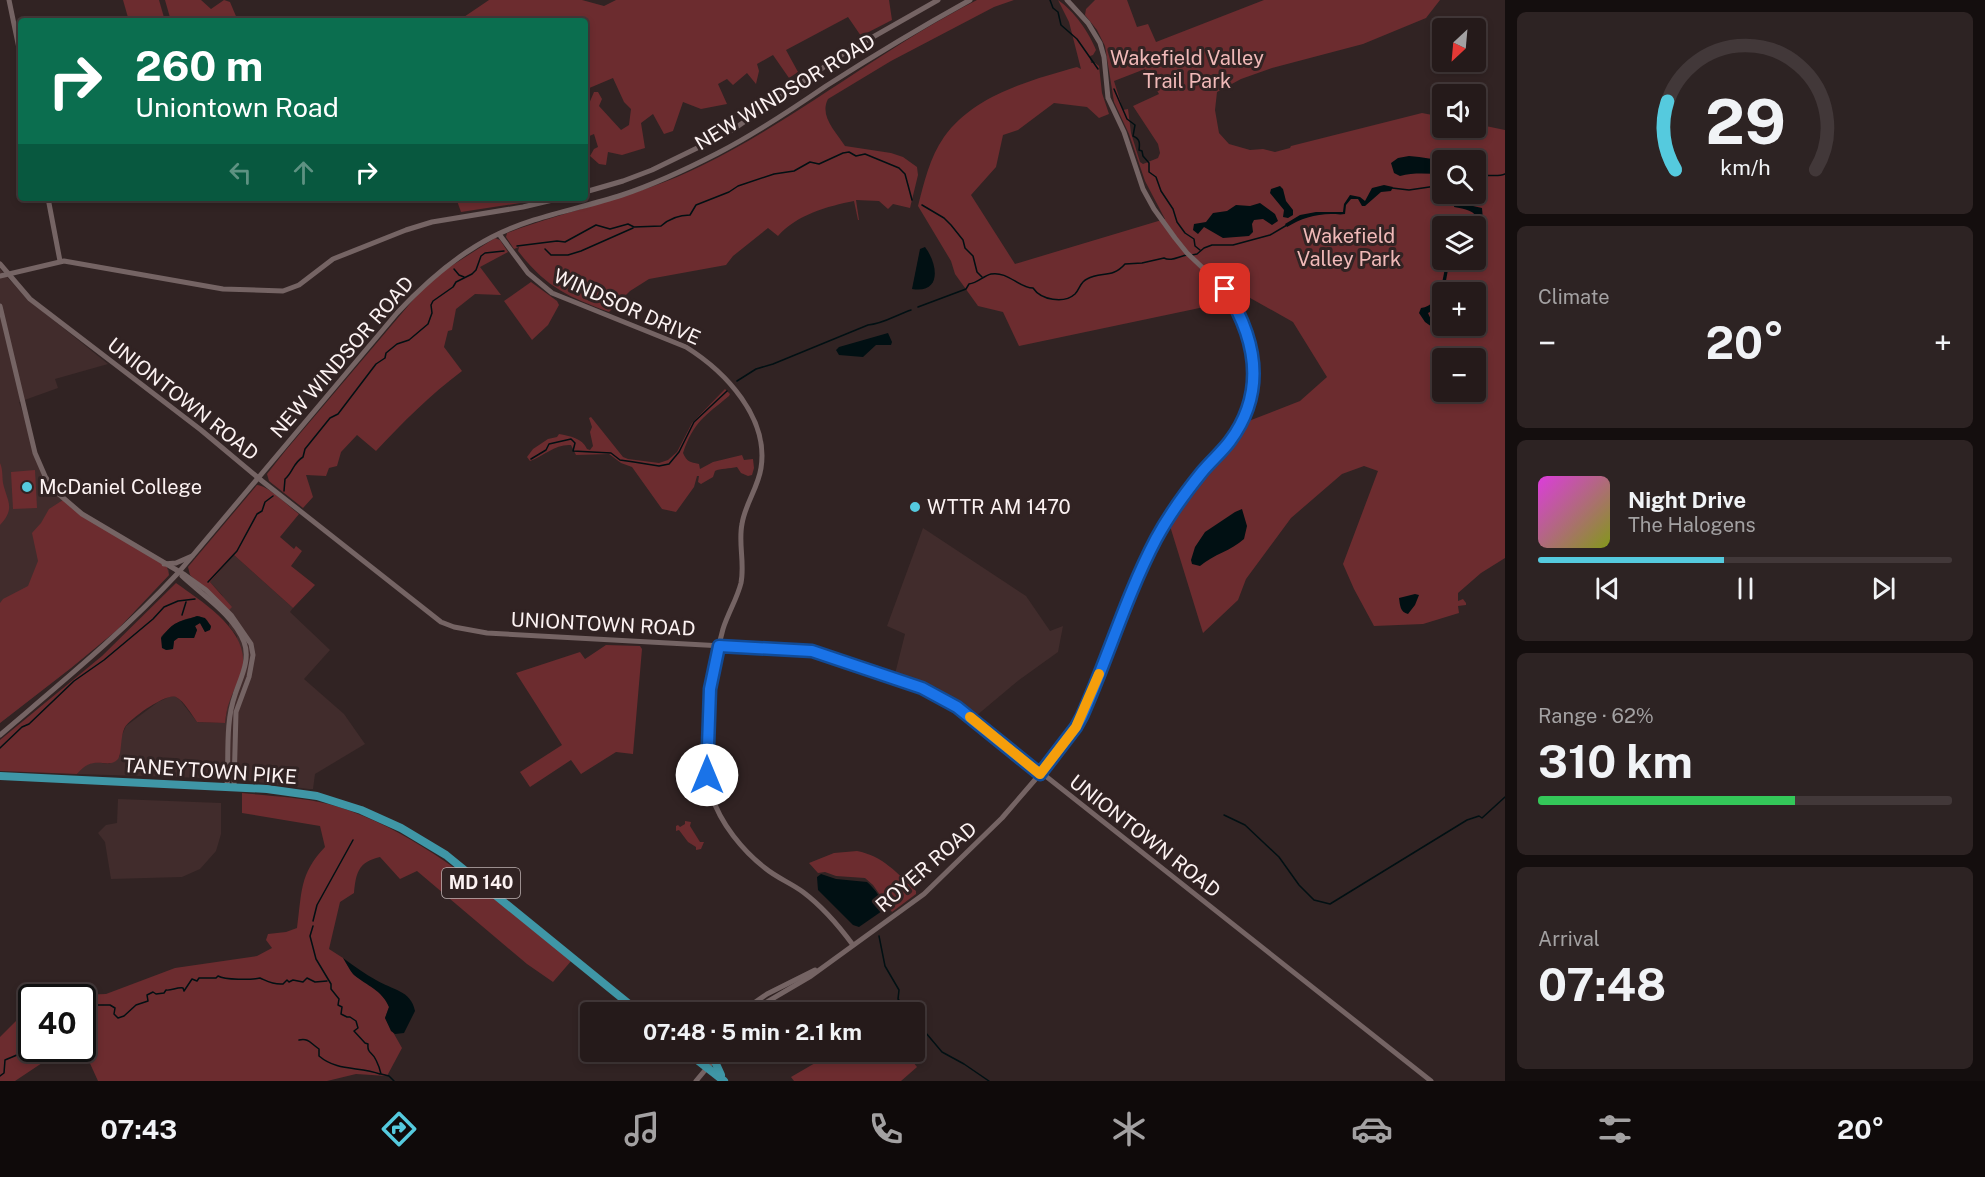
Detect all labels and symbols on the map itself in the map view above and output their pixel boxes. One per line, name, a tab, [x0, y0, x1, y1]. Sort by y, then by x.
north arrow	[1432, 18, 1486, 72]
street label: NEW WINDSOR ROAD	[690, 29, 880, 155]
park label: Wakefield Valley Trail Park	[1110, 46, 1264, 93]
park label: Wakefield Valley Park	[1297, 224, 1401, 271]
pin	[1199, 263, 1250, 314]
street label: WINDSOR DRIVE	[550, 264, 704, 350]
street label: NEW WINDSOR ROAD	[265, 271, 419, 443]
street label: UNIONTOWN ROAD	[103, 333, 263, 465]
place label: McDaniel College	[39, 475, 202, 499]
marker: McDaniel College	[20, 480, 34, 494]
place label: WTTR AM 1470	[927, 495, 1071, 519]
marker: WTTR AM 1470	[908, 500, 922, 514]
street label: UNIONTOWN ROAD	[510, 607, 696, 641]
position arrow	[675, 743, 739, 807]
street label: TANEYTOWN PIKE	[122, 753, 298, 789]
street label: UNIONTOWN ROAD	[1065, 770, 1225, 902]
street label: ROYER ROAD	[871, 817, 981, 917]
road number: MD 140	[442, 868, 520, 898]
speed limit sign: 40	[18, 984, 96, 1062]

